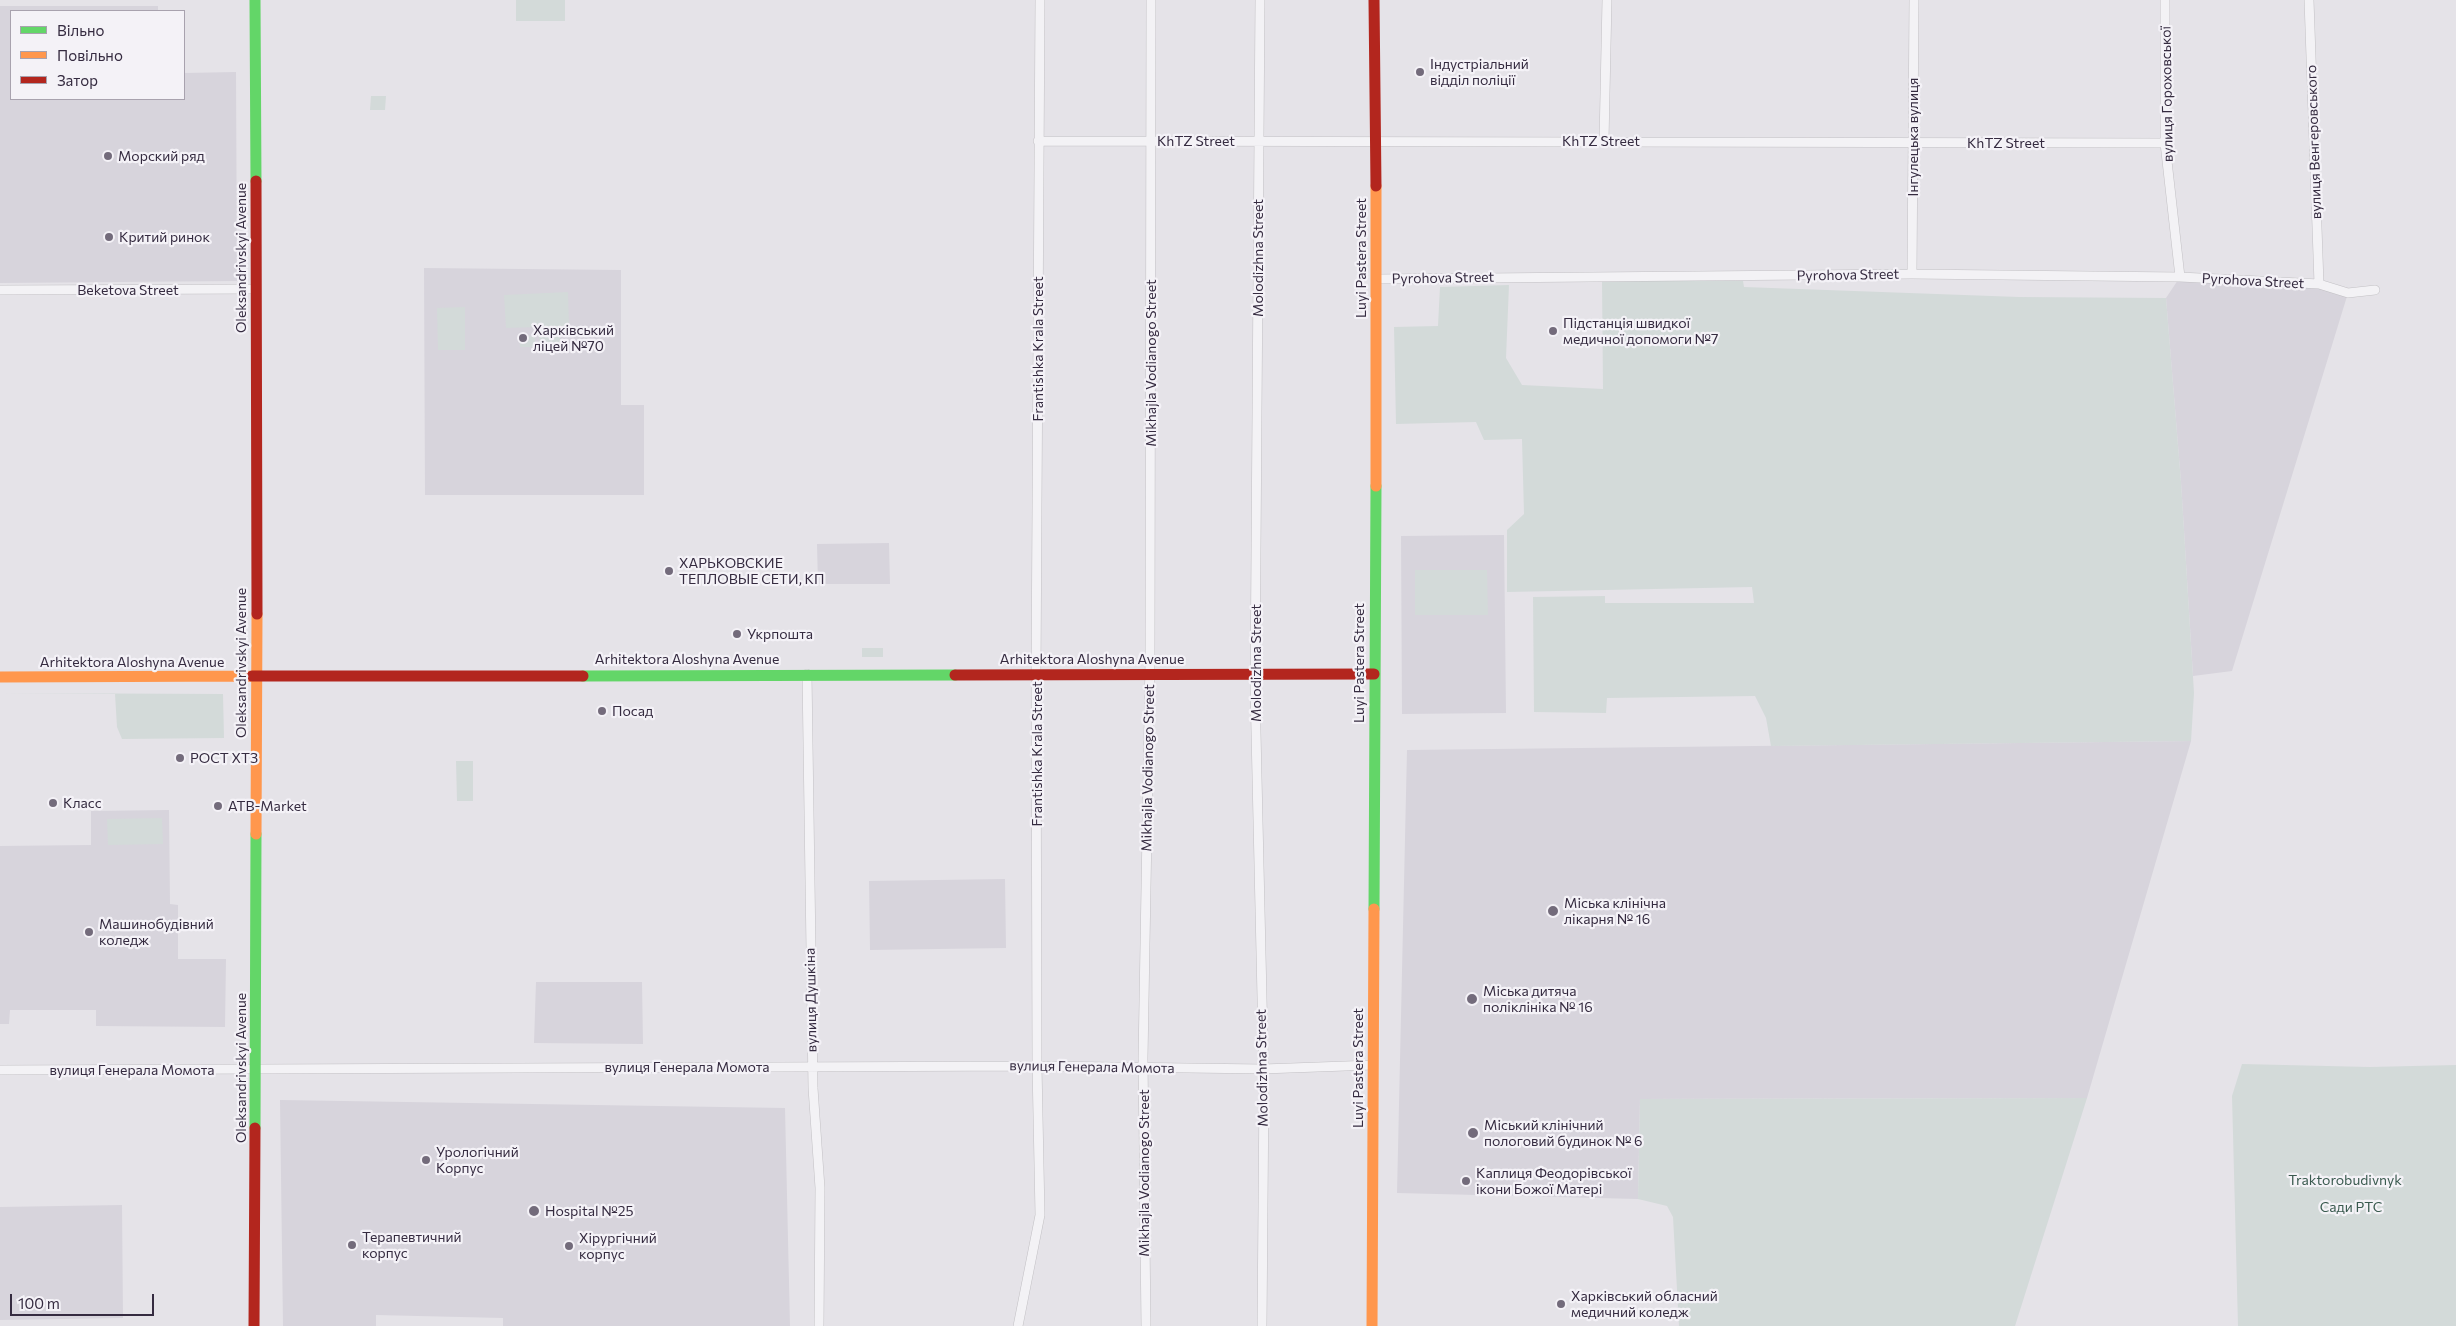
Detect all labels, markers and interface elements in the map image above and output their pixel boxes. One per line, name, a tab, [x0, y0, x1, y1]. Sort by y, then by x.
legend	[10, 10, 185, 100]
text: Вільно	[57, 21, 104, 39]
street label: вулиця Гороховської	[2157, 26, 2177, 162]
text: Повільно	[57, 46, 123, 64]
place label: Індустріальний відділ поліції	[1430, 56, 1529, 88]
street label: вулиця Венгеровського	[2303, 65, 2325, 219]
marker: Індустріальний відділ поліції	[1414, 66, 1426, 78]
text: Затор	[57, 71, 98, 89]
street label: Інгулецька вулиця	[1905, 78, 1921, 196]
street label: KhTZ Street	[1157, 133, 1235, 149]
street label: KhTZ Street	[1562, 133, 1640, 149]
street label: KhTZ Street	[1967, 135, 2045, 151]
place label: Морский ряд	[118, 148, 205, 164]
marker: Морский ряд	[102, 150, 114, 162]
street label: Oleksandrivskyi Avenue	[233, 183, 249, 333]
street label: Luyi Pastera Street	[1353, 198, 1369, 318]
street label: Molodizhna Street	[1250, 199, 1266, 317]
place label: Критий ринок	[119, 229, 210, 245]
marker: Критий ринок	[103, 231, 115, 243]
street label: Pyrohova Street	[1797, 266, 1899, 284]
street label: Pyrohova Street	[1392, 269, 1494, 287]
street label: Pyrohova Street	[2201, 270, 2305, 292]
street label: Frantishka Krala Street	[1030, 276, 1046, 422]
street label: Mikhajla Vodianogo Street	[1143, 279, 1159, 447]
street label: Beketova Street	[77, 282, 179, 298]
place label: Підстанція швидкої медичної допомоги №7	[1563, 315, 1718, 348]
place label: Харківський ліцей №70	[533, 322, 614, 354]
marker: Підстанція швидкої медичної допомоги №7	[1547, 325, 1559, 337]
marker: Харківський ліцей №70	[517, 332, 529, 344]
place label: ХАРЬКОВСКИЕ ТЕПЛОВЫЕ СЕТИ, КП	[679, 555, 824, 588]
marker: ХАРЬКОВСКИЕ ТЕПЛОВЫЕ СЕТИ, КП	[663, 565, 675, 577]
street label: Oleksandrivskyi Avenue	[233, 588, 249, 738]
street label: Luyi Pastera Street	[1351, 603, 1367, 723]
street label: Molodizhna Street	[1248, 604, 1264, 722]
place label: Укрпошта	[747, 626, 813, 642]
marker: Укрпошта	[731, 628, 743, 640]
street label: Arhitektora Aloshyna Avenue	[595, 651, 779, 667]
street label: Arhitektora Aloshyna Avenue	[1000, 651, 1184, 667]
street label: Arhitektora Aloshyna Avenue	[40, 654, 224, 670]
street label: Frantishka Krala Street	[1029, 681, 1045, 827]
street label: Mikhajla Vodianogo Street	[1138, 684, 1158, 852]
place label: Посад	[612, 703, 653, 719]
marker: Посад	[596, 705, 608, 717]
place label: РОСТ ХТЗ	[190, 750, 258, 766]
marker: РОСТ ХТЗ	[174, 752, 186, 764]
place label: Класс	[63, 795, 102, 811]
marker: Класс	[47, 797, 59, 809]
place label: ATB-Market	[228, 798, 307, 814]
marker: ATB-Market	[212, 800, 224, 812]
place label: Міська клінічна лікарня № 16	[1564, 895, 1666, 928]
marker: Міська клінічна лікарня № 16	[1546, 904, 1560, 918]
place label: Машинобудівний коледж	[99, 916, 214, 949]
marker: Машинобудівний коледж	[83, 926, 95, 938]
street label: вулиця Душкіна	[802, 948, 820, 1052]
place label: Міська дитяча поліклініка № 16	[1483, 983, 1593, 1016]
marker: Міська дитяча поліклініка № 16	[1465, 992, 1479, 1006]
street label: Oleksandrivskyi Avenue	[233, 993, 249, 1143]
street label: Luyi Pastera Street	[1350, 1008, 1366, 1128]
street label: Molodizhna Street	[1253, 1009, 1271, 1127]
street label: вулиця Генерала Момота	[1009, 1057, 1175, 1077]
street label: вулиця Генерала Момота	[604, 1059, 770, 1075]
street label: вулиця Генерала Момота	[49, 1062, 215, 1078]
street label: Mikhajla Vodianogo Street	[1136, 1089, 1152, 1257]
place label: Міський клінічний пологовий будинок № 6	[1484, 1117, 1643, 1150]
marker: Міський клінічний пологовий будинок № 6	[1466, 1126, 1480, 1140]
place label: Урологічний Корпус	[436, 1144, 519, 1176]
marker: Урологічний Корпус	[420, 1154, 432, 1166]
place label: Каплиця Феодорівської ікони Божої Матері	[1476, 1165, 1632, 1198]
park label: Traktorobudivnyk	[2288, 1172, 2402, 1188]
marker: Каплиця Феодорівської ікони Божої Матері	[1460, 1175, 1472, 1187]
park label: Сади РТС	[2320, 1199, 2382, 1215]
place label: Hospital №25	[545, 1203, 633, 1219]
marker: Hospital №25	[527, 1204, 541, 1218]
place label: Терапевтичний корпус	[362, 1229, 462, 1262]
place label: Хірургічний корпус	[579, 1230, 657, 1262]
marker: Терапевтичний корпус	[346, 1239, 358, 1251]
marker: Хірургічний корпус	[563, 1240, 575, 1252]
scale bar	[12, 1284, 156, 1316]
place label: Харківський обласний медичний коледж	[1571, 1288, 1718, 1320]
text: 100 m	[18, 1294, 60, 1312]
marker: Харківський обласний медичний коледж	[1555, 1298, 1567, 1310]

